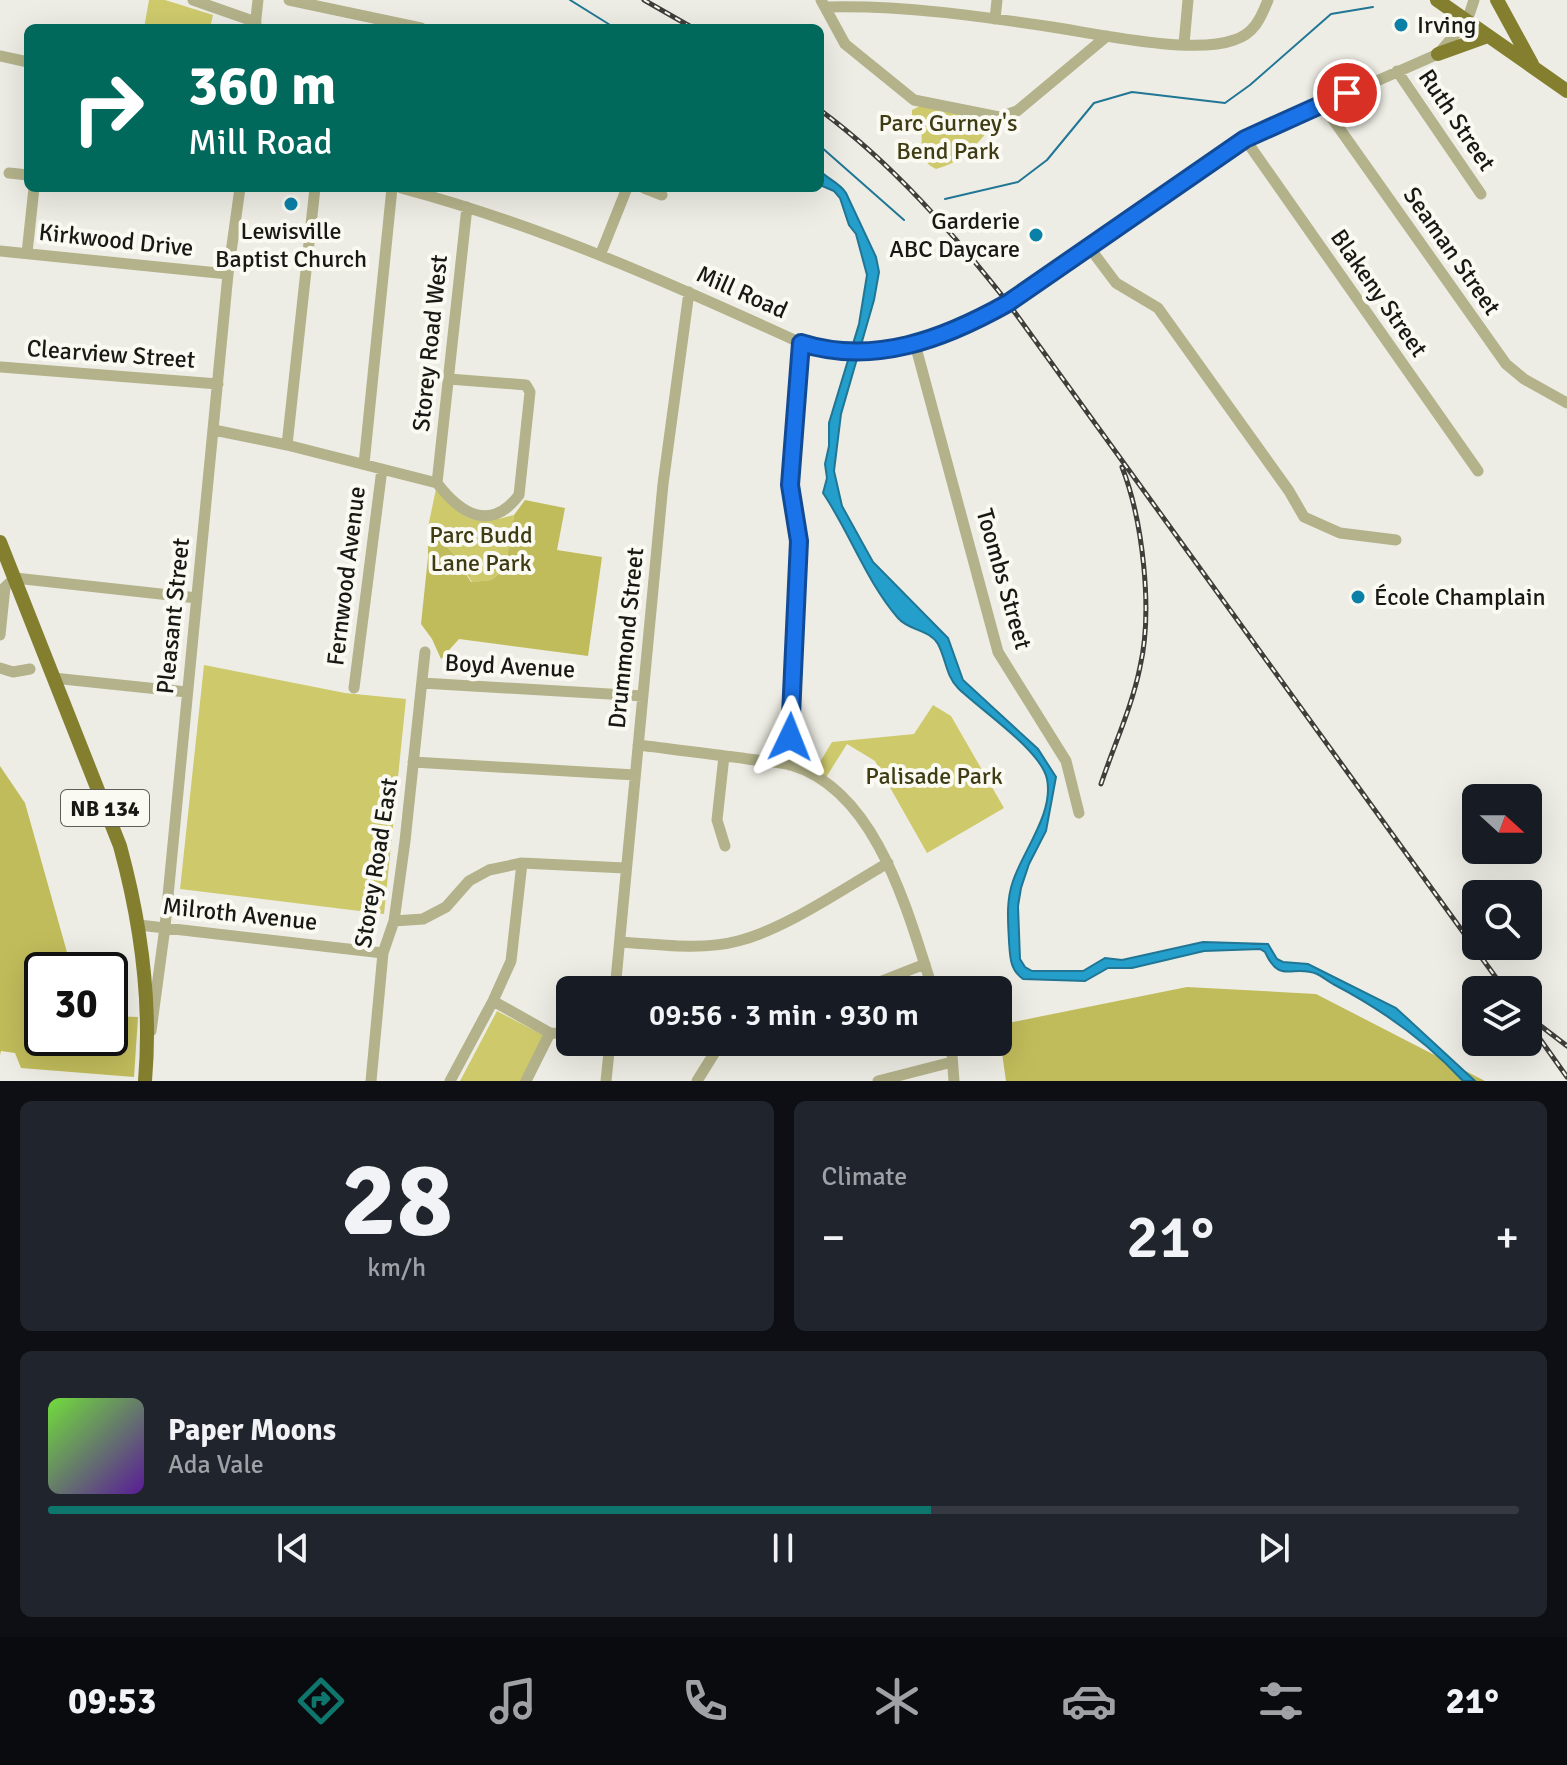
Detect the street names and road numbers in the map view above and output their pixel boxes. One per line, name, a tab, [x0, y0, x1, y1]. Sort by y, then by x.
street label: Ruth Street	[1412, 63, 1502, 177]
street label: Seaman Street	[1397, 181, 1507, 321]
street label: Kirkwood Drive	[37, 217, 195, 263]
street label: Blakeny Street	[1324, 223, 1434, 363]
street label: Storey Road West	[406, 253, 454, 433]
street label: Mill Road	[692, 259, 792, 325]
street label: Clearview Street	[26, 333, 196, 375]
street label: Fernwood Avenue	[320, 485, 372, 667]
street label: Toombs Street	[970, 505, 1038, 653]
street label: Pleasant Street	[150, 537, 196, 695]
street label: Drummond Street	[602, 546, 650, 730]
street label: Boyd Avenue	[444, 648, 576, 684]
street label: Storey Road East	[348, 776, 404, 950]
road number: NB 134	[61, 790, 149, 826]
street label: Milroth Avenue	[161, 891, 319, 937]

